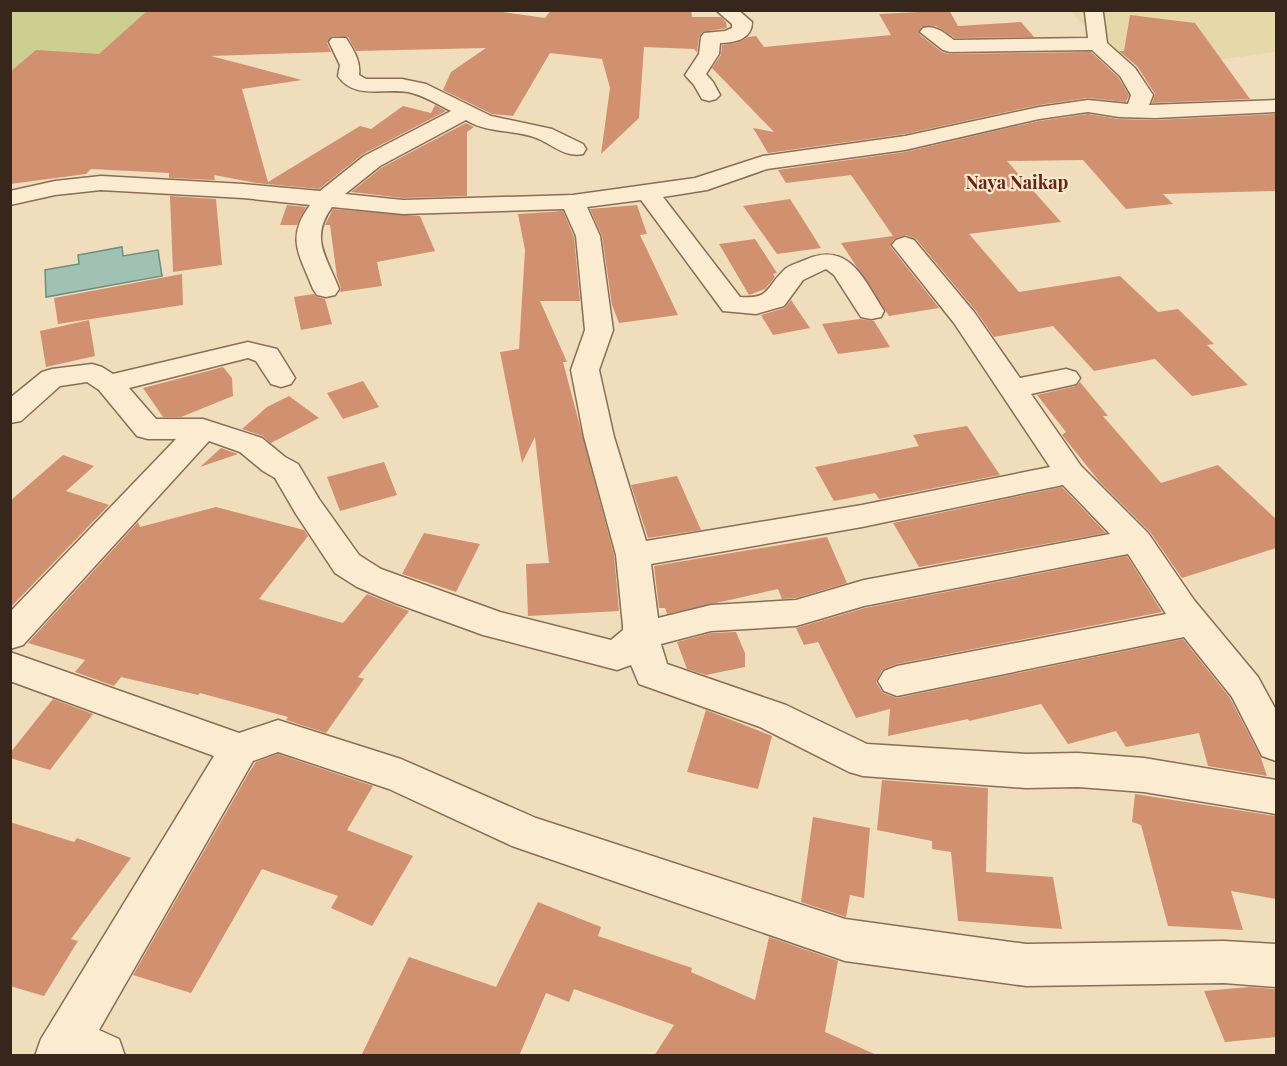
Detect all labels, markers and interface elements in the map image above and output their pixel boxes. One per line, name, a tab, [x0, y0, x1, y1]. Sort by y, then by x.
district label: Naya Naikap	[966, 170, 1068, 194]

